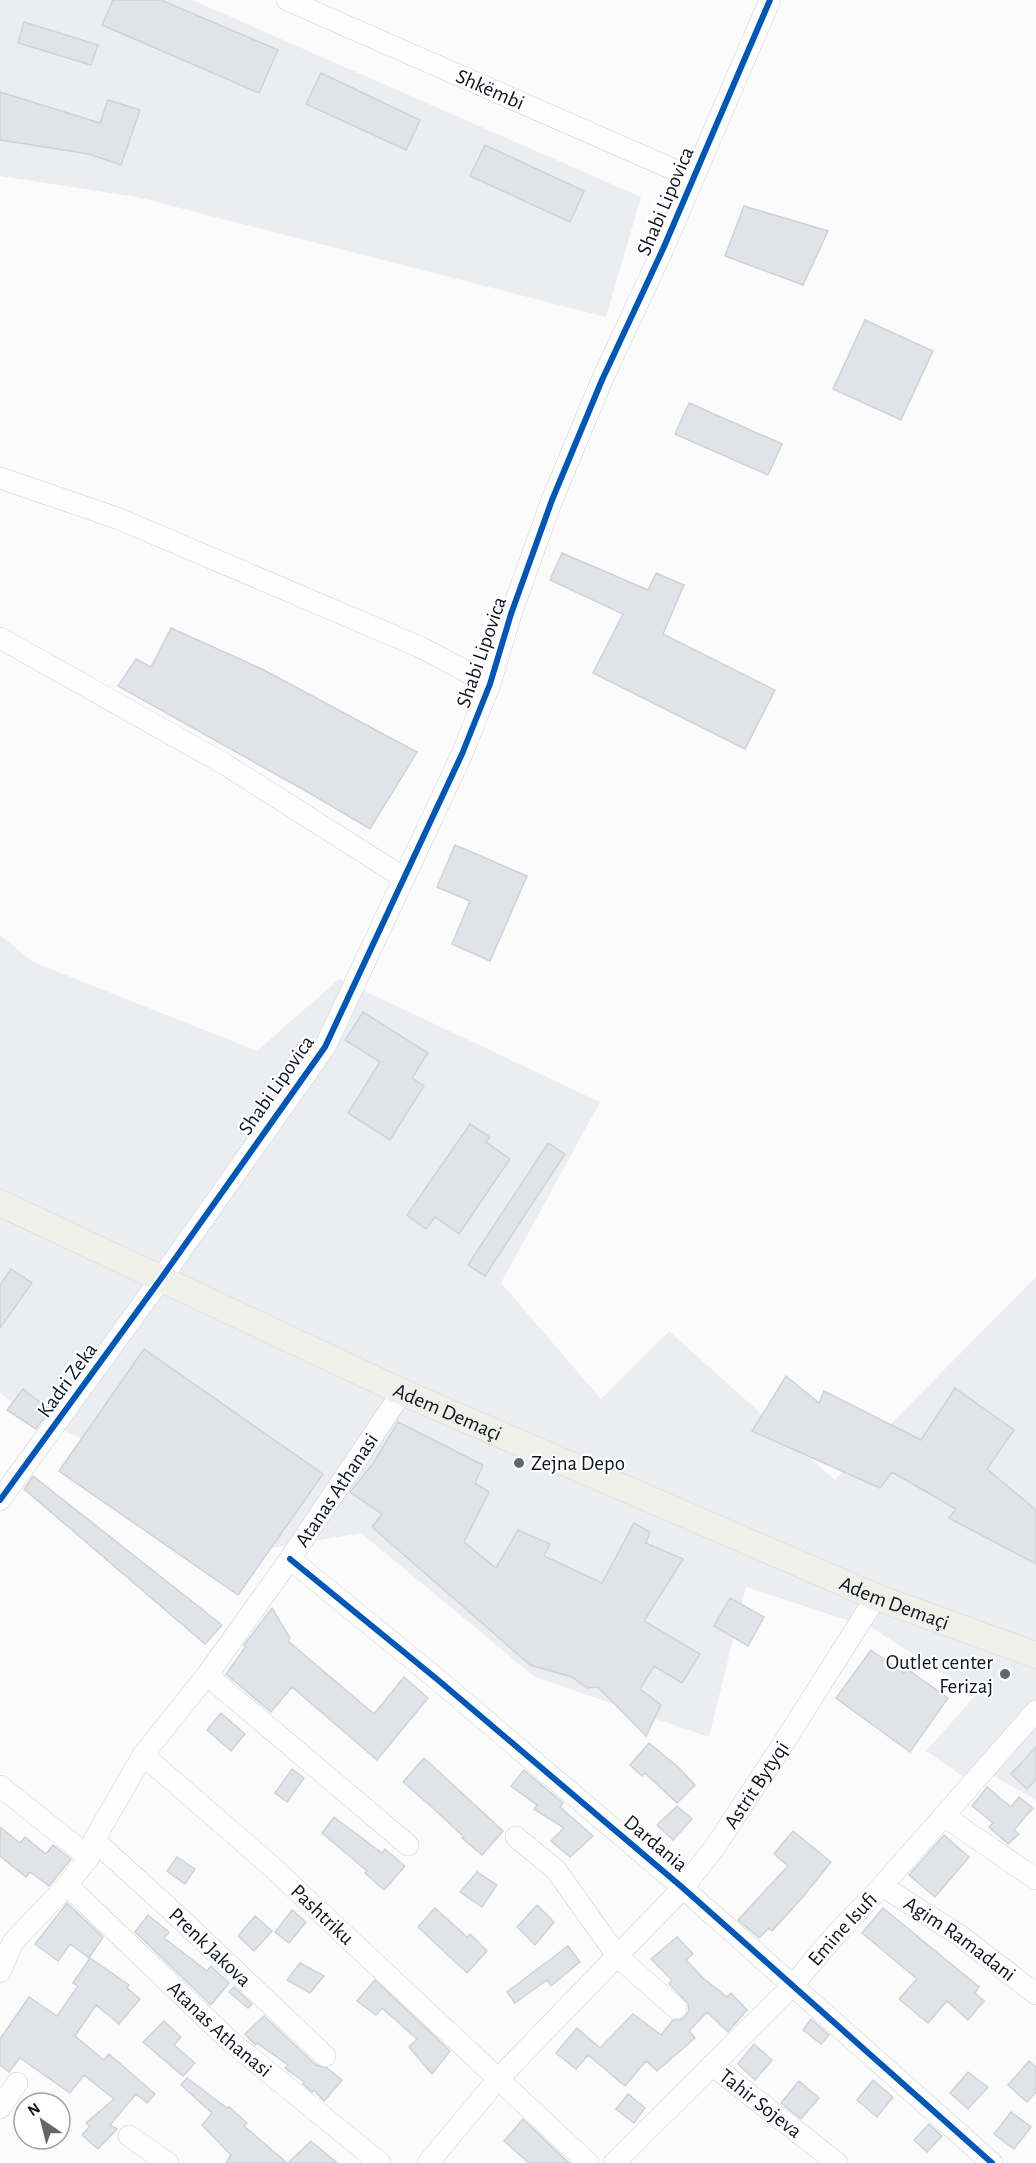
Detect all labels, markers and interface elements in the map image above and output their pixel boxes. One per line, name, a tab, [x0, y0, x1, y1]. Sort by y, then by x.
street label: Shkëmbi	[453, 65, 527, 114]
street label: Shabi Lipovica	[633, 144, 698, 259]
street label: Shabi Lipovica	[453, 594, 510, 710]
street label: Shabi Lipovica	[235, 1032, 318, 1139]
street label: Kadri Zeka	[34, 1339, 101, 1421]
street label: Adem Demaçi	[390, 1380, 505, 1445]
street label: Atanas Athanasi	[291, 1429, 382, 1551]
place label: Zejna Depo	[531, 1453, 625, 1474]
marker: Zejna Depo	[512, 1456, 526, 1470]
street label: Adem Demaçi	[836, 1573, 952, 1634]
place label: Outlet center Ferizaj	[886, 1652, 993, 1697]
marker: Outlet center Ferizaj	[998, 1667, 1012, 1681]
street label: Astrit Bytyqi	[720, 1737, 793, 1832]
street label: Dardania	[620, 1811, 692, 1876]
street label: Pashtriku	[287, 1880, 358, 1949]
street label: Emine Isufi	[804, 1889, 881, 1970]
street label: Agim Ramadani	[900, 1893, 1019, 1985]
street label: Prenk Jakova	[165, 1904, 255, 1991]
street label: Atanas Athanasi	[163, 1977, 275, 2081]
street label: Tahir Sojeva	[715, 2065, 806, 2142]
north arrow	[12, 2091, 72, 2151]
text: N	[25, 2100, 43, 2119]

